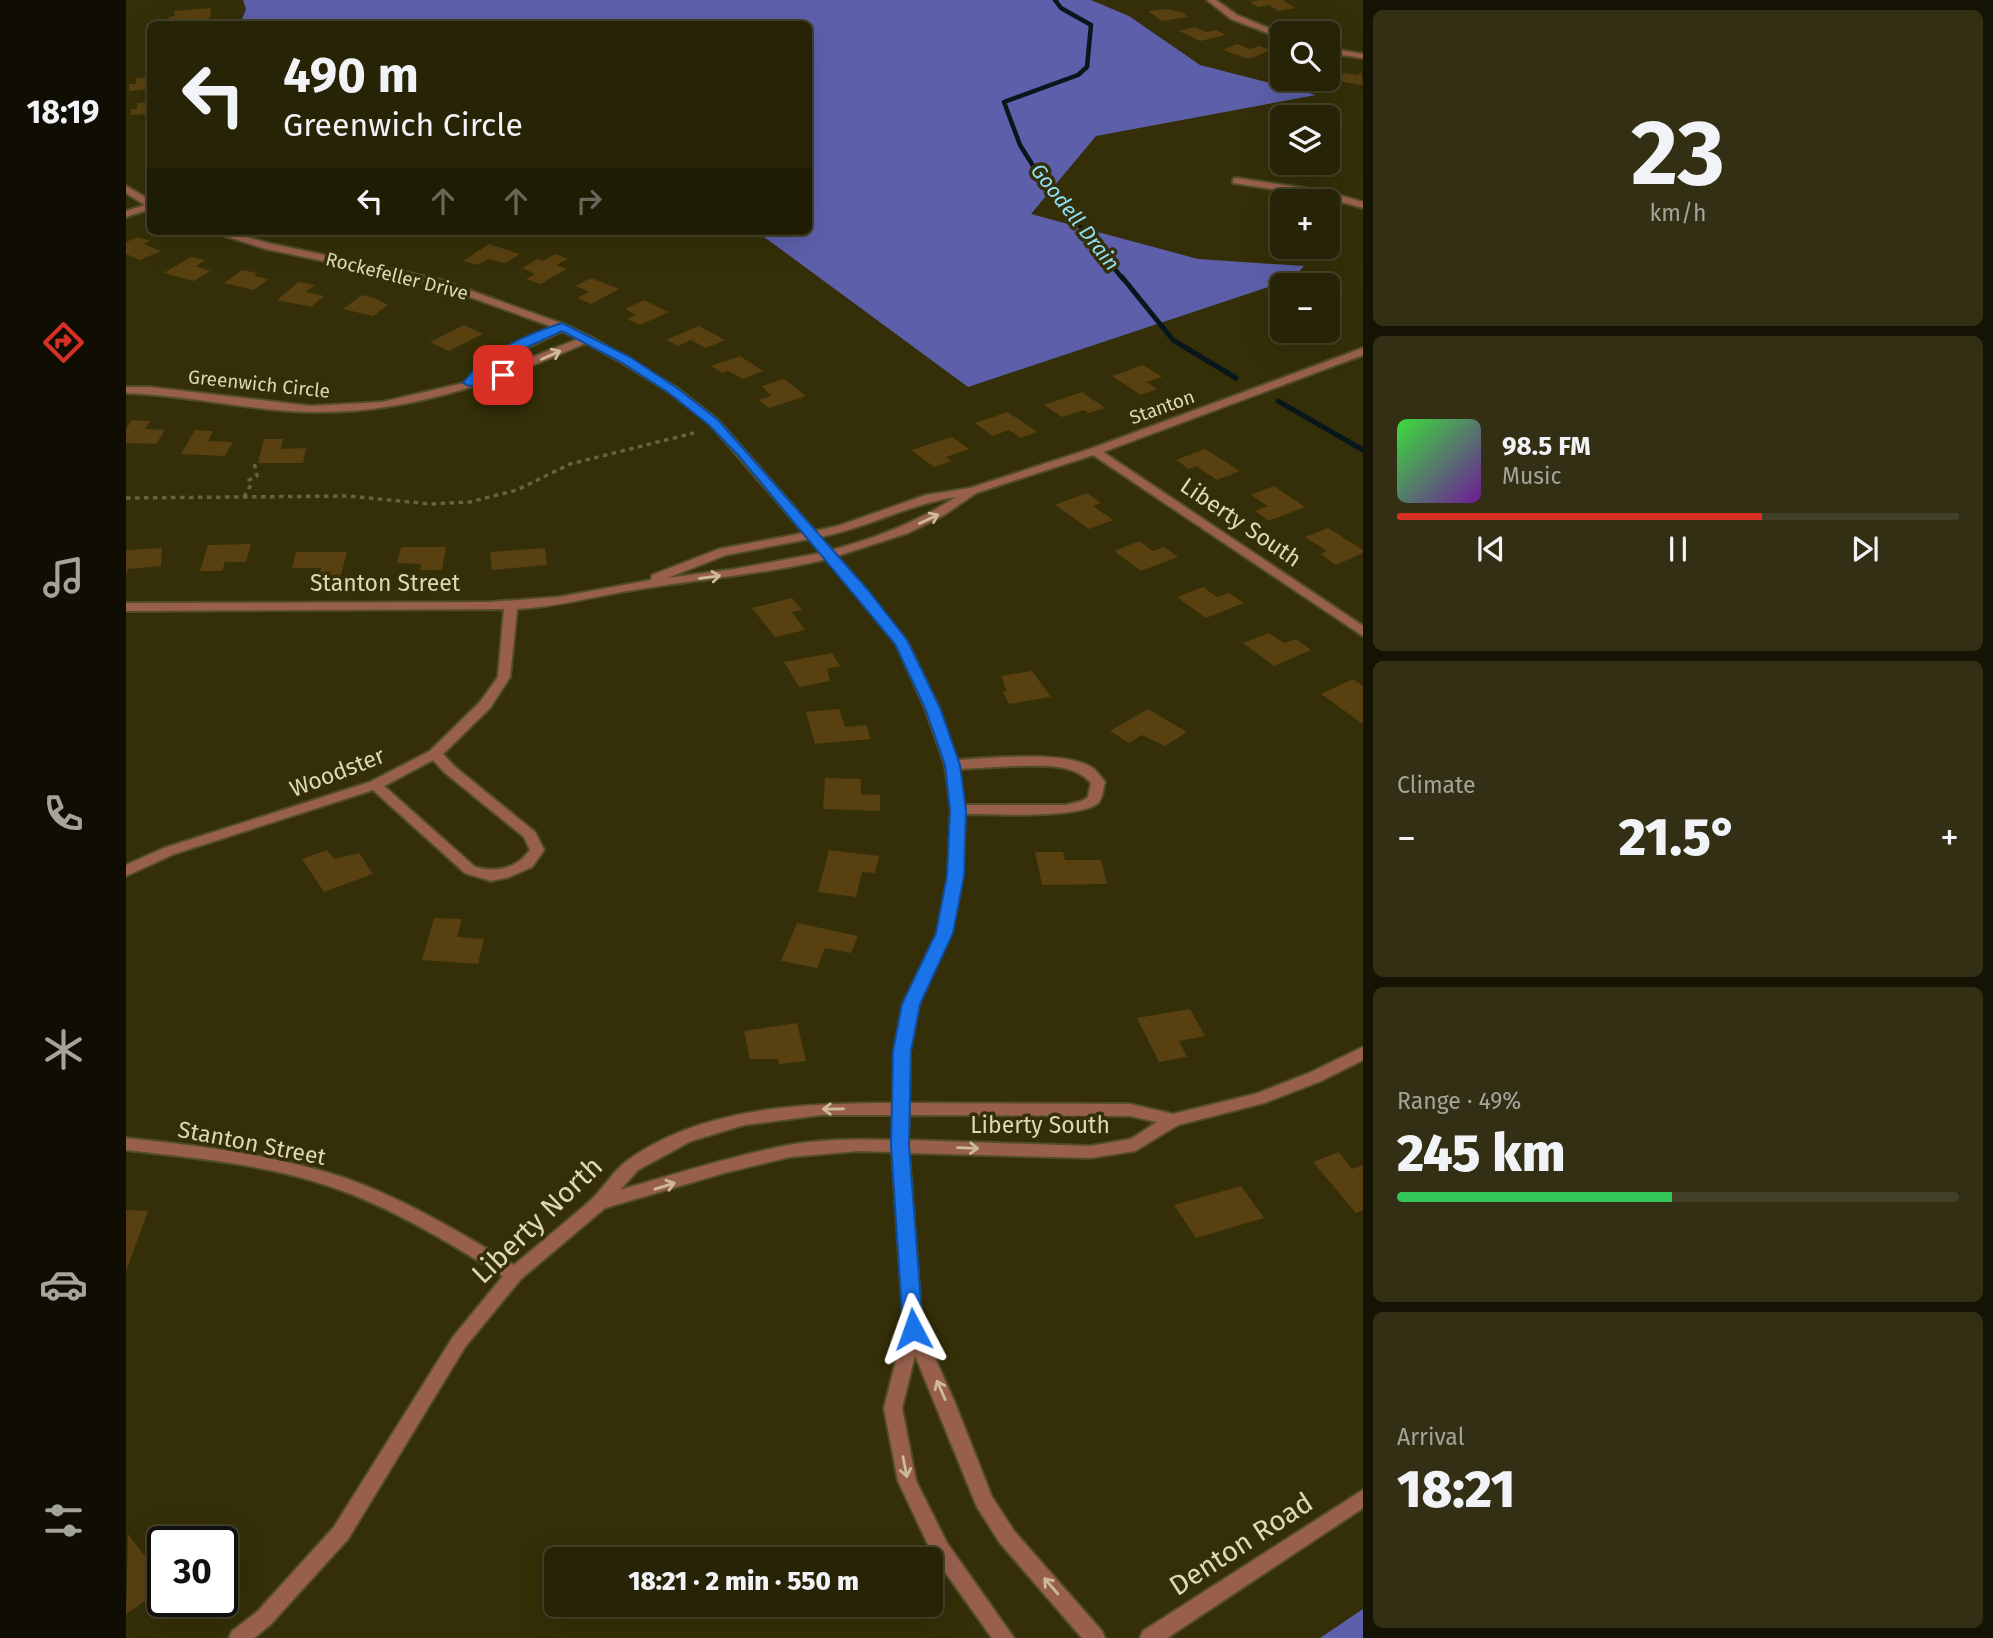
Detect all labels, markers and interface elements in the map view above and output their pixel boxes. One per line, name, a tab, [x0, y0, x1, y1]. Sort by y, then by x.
map controls	[1270, 21, 1340, 343]
button: search	[1270, 21, 1340, 91]
text: 490 m	[283, 46, 419, 105]
icon: left	[168, 49, 259, 140]
text: 18:19	[27, 93, 99, 131]
text: 23	[1631, 99, 1725, 208]
button: layers	[1270, 105, 1340, 175]
text: Greenwich Circle	[283, 106, 523, 144]
water label: Goodell Drain	[1025, 158, 1125, 276]
icon: left	[351, 182, 389, 220]
icon: ahead	[424, 182, 462, 220]
icon: ahead	[497, 182, 535, 220]
icon: right	[570, 182, 608, 220]
button: +	[1270, 189, 1340, 259]
text: km/h	[1650, 199, 1706, 227]
street label: Rockefeller Drive	[323, 247, 471, 305]
button: −	[1270, 273, 1340, 343]
icon: directions	[39, 318, 88, 367]
pin	[473, 345, 533, 405]
one-way arrow	[540, 348, 562, 361]
icon: arrive	[484, 356, 522, 394]
street label: Greenwich Circle	[187, 365, 331, 403]
street label: Stanton	[1126, 385, 1198, 429]
text: 98.5 FM	[1502, 431, 1591, 462]
text: Music	[1502, 462, 1562, 490]
street label: Liberty South	[1175, 471, 1307, 573]
one-way arrow	[918, 512, 939, 525]
icon: previous	[1472, 530, 1510, 568]
icon: pause	[1659, 530, 1697, 568]
icon: next	[1846, 530, 1884, 568]
icon: music	[39, 553, 88, 602]
street label: Stanton Street	[310, 569, 461, 597]
one-way arrow	[698, 570, 721, 583]
street label: Woodster	[286, 741, 389, 803]
text: Climate	[1397, 771, 1476, 799]
icon: phone	[39, 789, 88, 838]
text: 21.5°	[1619, 806, 1737, 869]
text: −	[1397, 815, 1416, 861]
text: +	[1940, 815, 1959, 861]
icon: climate	[39, 1025, 88, 1074]
text: Range · 49%	[1397, 1087, 1521, 1115]
one-way arrow	[821, 1102, 844, 1116]
street label: Liberty South	[970, 1111, 1110, 1139]
street label: Stanton Street	[176, 1115, 329, 1171]
text: 245 km	[1397, 1122, 1565, 1185]
one-way arrow	[957, 1141, 980, 1154]
street label: Liberty North	[465, 1150, 609, 1290]
one-way arrow	[654, 1178, 676, 1191]
icon: car	[39, 1260, 88, 1309]
position arrow	[876, 1292, 950, 1366]
one-way arrow	[933, 1380, 946, 1401]
text: Arrival	[1397, 1423, 1464, 1451]
one-way arrow	[898, 1455, 912, 1478]
text: 18:21	[1397, 1458, 1515, 1521]
street label: Denton Road	[1163, 1485, 1319, 1603]
icon: filters	[39, 1496, 88, 1545]
speed limit sign: 30	[147, 1526, 238, 1617]
text: 18:21 · 2 min · 550 m	[628, 1566, 859, 1597]
one-way arrow	[1043, 1578, 1059, 1596]

